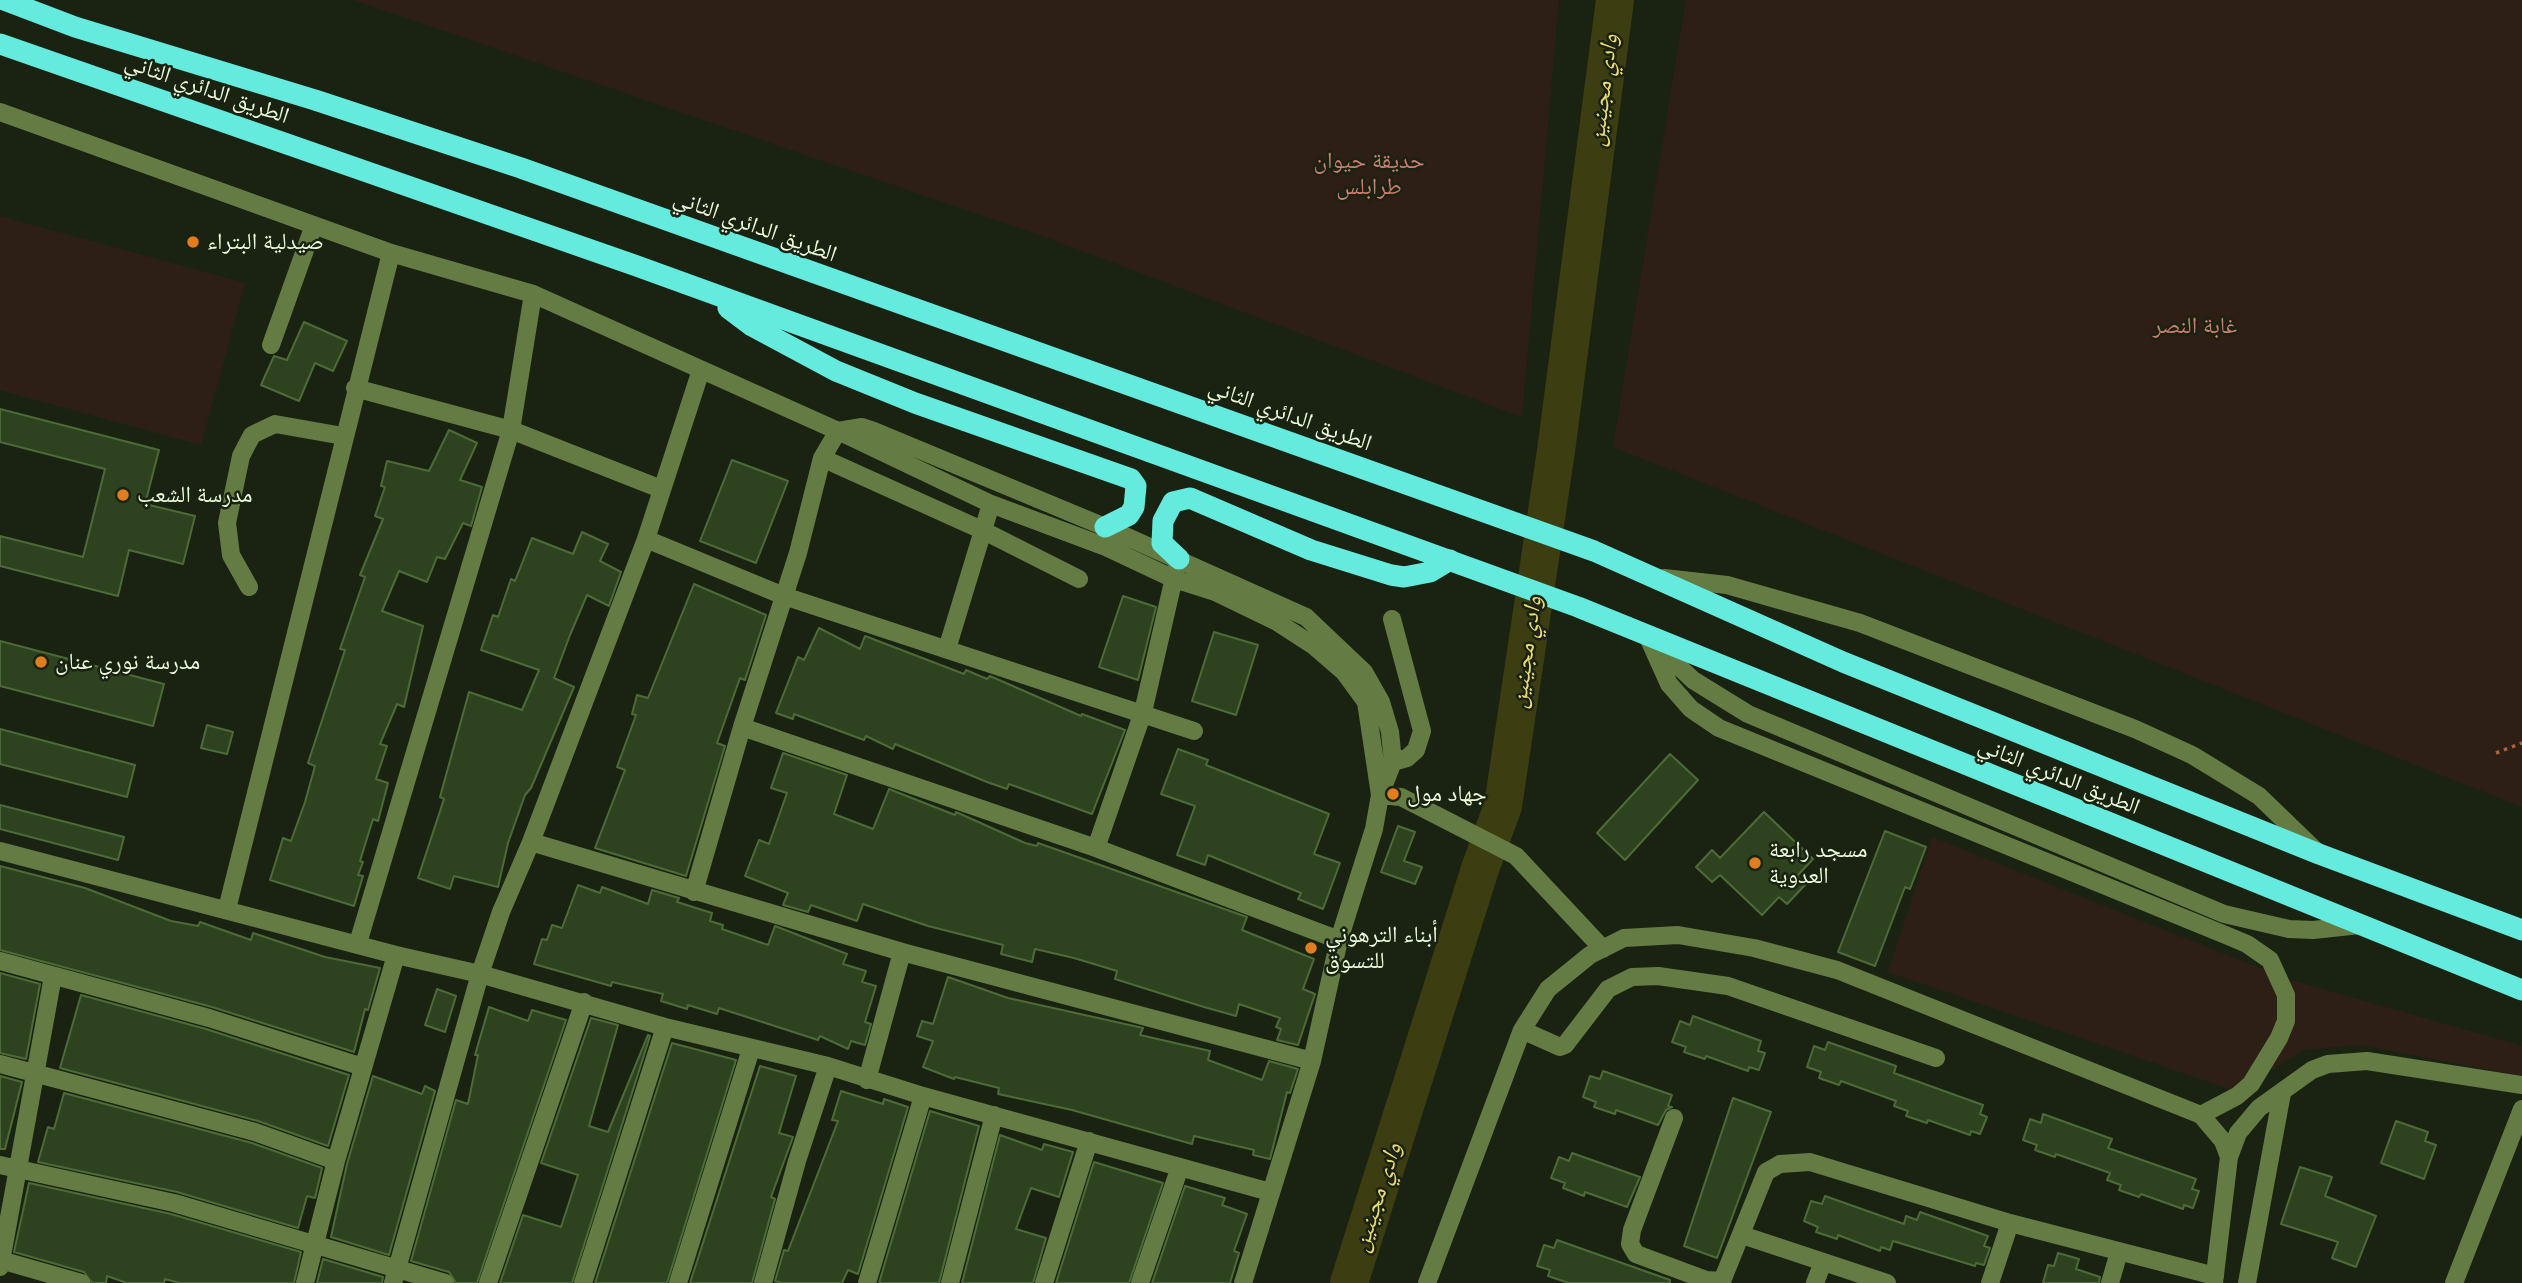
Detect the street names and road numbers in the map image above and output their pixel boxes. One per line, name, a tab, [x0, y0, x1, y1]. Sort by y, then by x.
street label: الطريق الدائري الثاني	[121, 48, 293, 130]
street label: الطريق الدائري الثاني	[670, 184, 840, 268]
street label: الطريق الدائري الثاني	[1205, 373, 1375, 457]
street label: الطريق الدائري الثاني	[1974, 731, 2144, 821]

